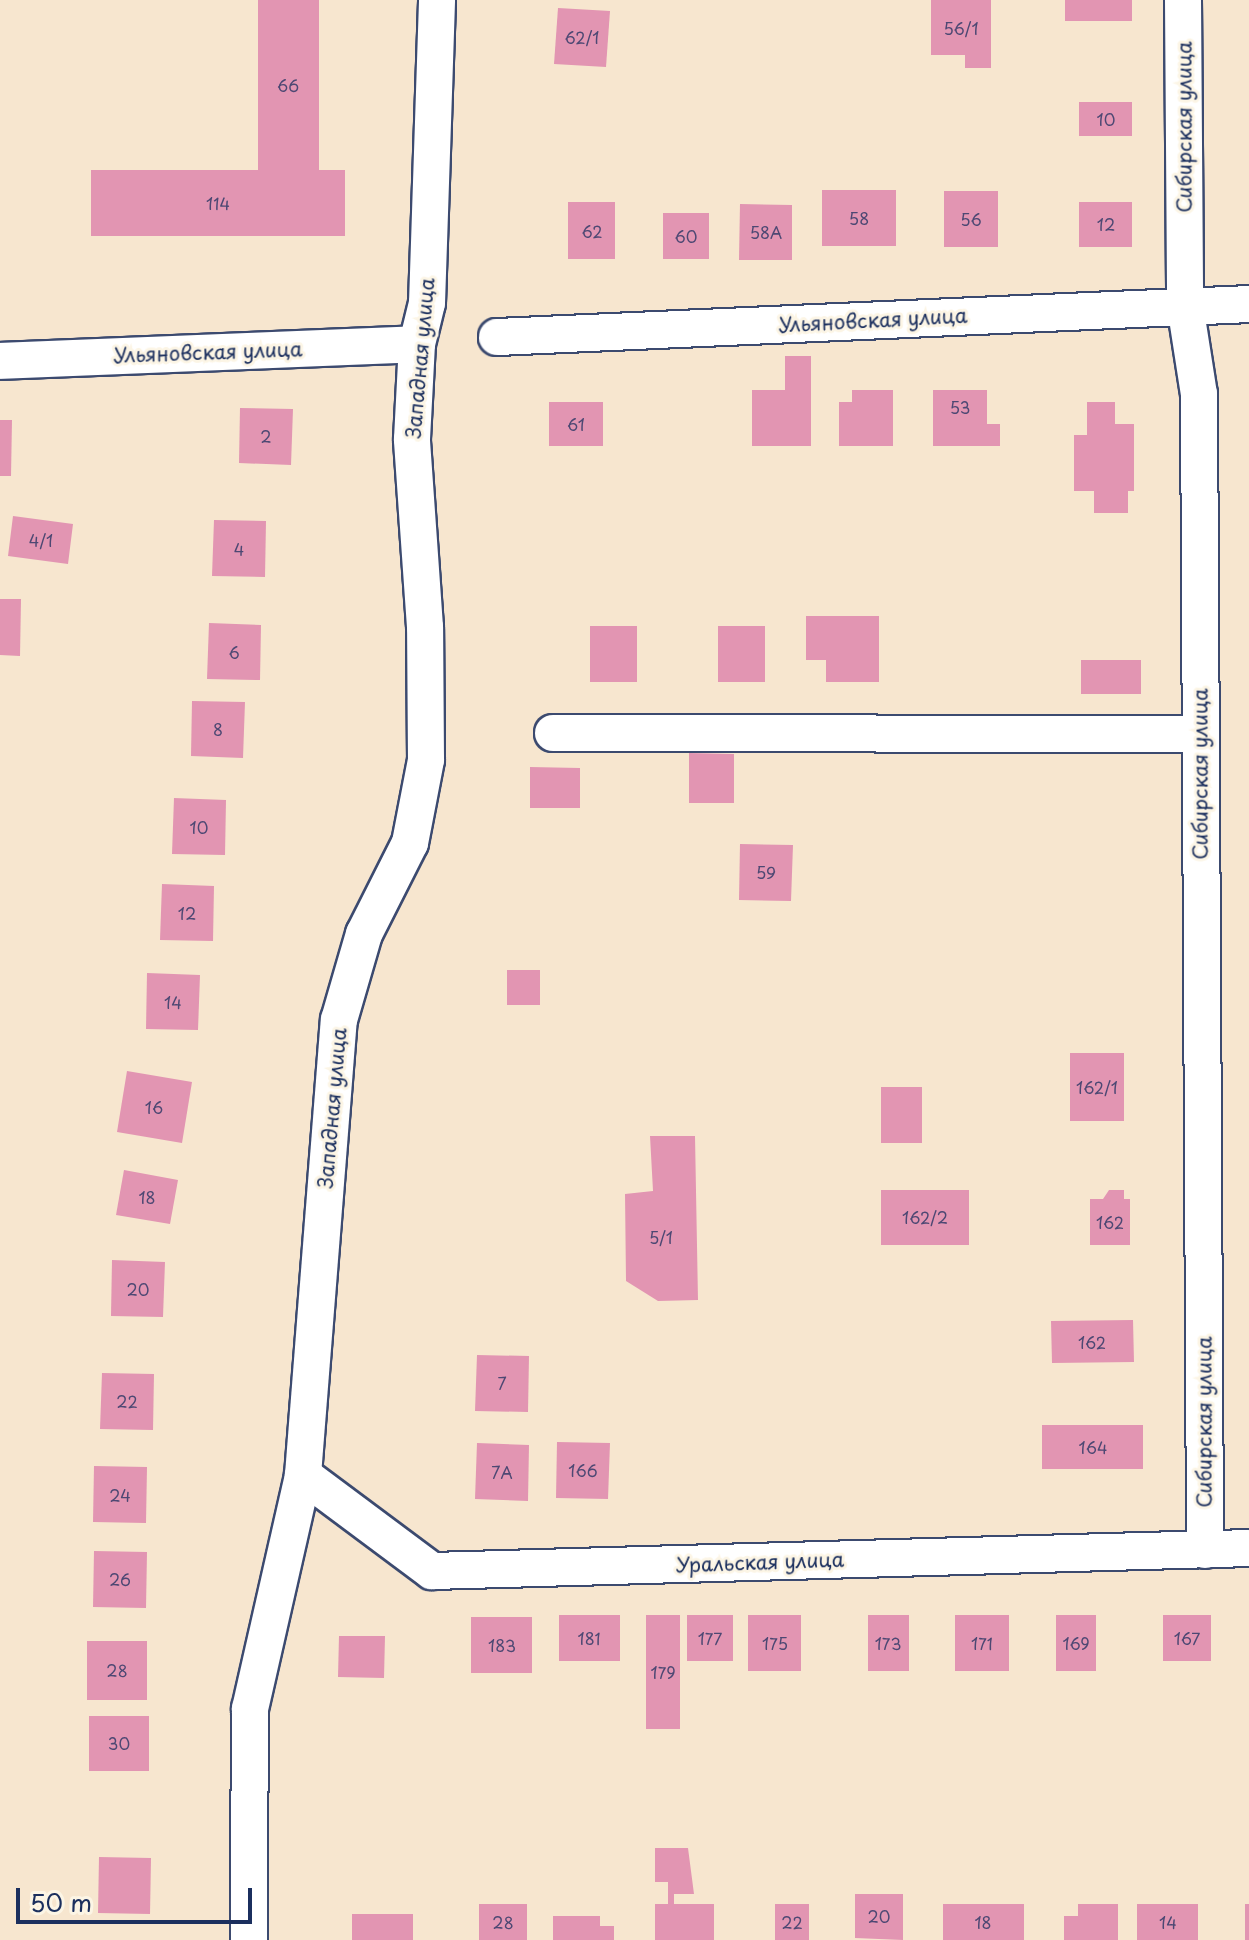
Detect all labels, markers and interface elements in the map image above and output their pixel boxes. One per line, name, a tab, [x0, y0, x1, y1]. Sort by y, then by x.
house number: 56/1	[943, 18, 979, 38]
house number: 62/1	[565, 27, 599, 47]
street label: Сибирская улица	[1172, 41, 1196, 213]
house number: 66	[277, 75, 299, 95]
house number: 10	[1097, 109, 1115, 129]
house number: 114	[206, 193, 230, 213]
house number: 58	[849, 208, 869, 228]
house number: 56	[960, 209, 982, 229]
house number: 12	[1097, 214, 1115, 234]
house number: 62	[581, 221, 603, 241]
house number: 58А	[750, 222, 782, 242]
house number: 60	[675, 226, 697, 246]
street label: Западная улица	[401, 276, 439, 440]
street label: Ульяновская улица	[777, 303, 969, 337]
street label: Ульяновская улица	[113, 337, 303, 367]
house number: 53	[950, 397, 970, 417]
house number: 61	[567, 414, 585, 434]
house number: 2	[260, 426, 272, 446]
house number: 4/1	[29, 530, 53, 550]
house number: 4	[234, 539, 244, 559]
house number: 6	[228, 642, 240, 662]
street label: Сибирская улица	[1188, 688, 1212, 860]
house number: 8	[213, 719, 223, 739]
house number: 10	[190, 817, 208, 837]
house number: 59	[756, 862, 776, 882]
house number: 12	[178, 903, 196, 923]
house number: 14	[164, 992, 182, 1012]
street label: Западная улица	[313, 1026, 351, 1190]
house number: 162/1	[1076, 1077, 1118, 1097]
house number: 16	[145, 1097, 163, 1117]
house number: 18	[138, 1187, 156, 1207]
house number: 162/2	[902, 1207, 948, 1227]
house number: 162	[1096, 1212, 1124, 1232]
house number: 5/1	[649, 1227, 673, 1247]
house number: 20	[127, 1279, 149, 1299]
house number: 162	[1078, 1332, 1106, 1352]
street label: Сибирская улица	[1192, 1336, 1216, 1508]
house number: 7	[497, 1373, 507, 1393]
house number: 22	[116, 1391, 138, 1411]
house number: 164	[1079, 1437, 1107, 1457]
house number: 166	[568, 1460, 598, 1480]
house number: 7А	[491, 1462, 513, 1482]
house number: 24	[109, 1485, 131, 1505]
street label: Уральская улица	[675, 1547, 845, 1577]
house number: 26	[109, 1569, 131, 1589]
house number: 181	[577, 1628, 601, 1648]
house number: 177	[698, 1628, 722, 1648]
house number: 167	[1174, 1628, 1200, 1648]
house number: 175	[762, 1633, 788, 1653]
house number: 173	[875, 1633, 901, 1653]
house number: 171	[971, 1633, 993, 1653]
house number: 169	[1062, 1633, 1090, 1653]
house number: 183	[488, 1635, 516, 1655]
house number: 28	[106, 1660, 128, 1680]
house number: 179	[650, 1662, 676, 1682]
house number: 30	[108, 1733, 130, 1753]
scale bar	[20, 1872, 256, 1922]
text: 50 m	[30, 1884, 92, 1920]
house number: 20	[868, 1906, 890, 1926]
house number: 28	[492, 1912, 514, 1932]
house number: 22	[781, 1912, 803, 1932]
house number: 18	[974, 1912, 992, 1932]
house number: 14	[1159, 1912, 1177, 1932]

